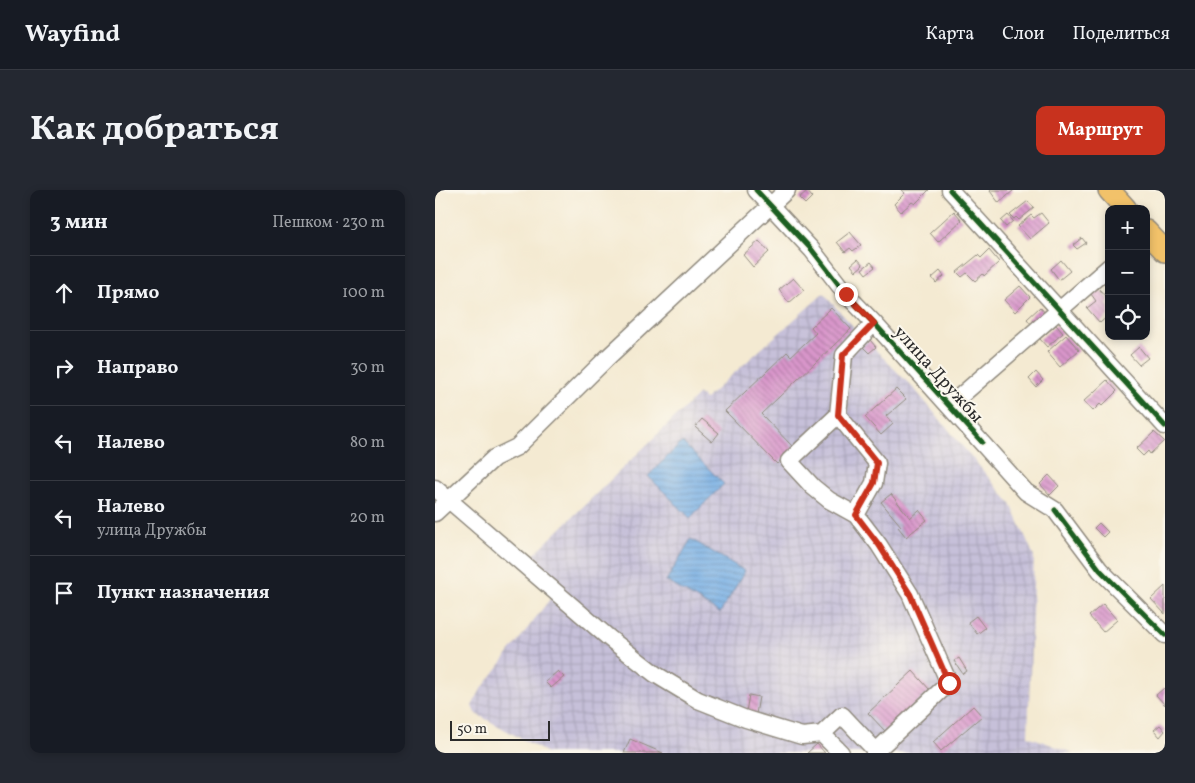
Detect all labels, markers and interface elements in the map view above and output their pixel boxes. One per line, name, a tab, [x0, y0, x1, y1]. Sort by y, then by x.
text: Wayfind	[25, 18, 120, 52]
text: Карта	[926, 22, 974, 47]
text: Слои	[1002, 22, 1044, 47]
text: Поделиться	[1072, 22, 1170, 47]
text: Как добраться	[30, 106, 279, 154]
button: Маршрут	[1036, 106, 1165, 155]
map controls	[1105, 205, 1150, 340]
button: +	[1105, 205, 1150, 250]
text: 3 мин	[50, 208, 108, 237]
text: Пешком · 230 m	[272, 212, 385, 234]
button: −	[1105, 250, 1150, 295]
icon: ahead	[50, 279, 78, 307]
text: Прямо	[97, 280, 159, 306]
text: 100 m	[342, 282, 385, 304]
route end	[835, 283, 858, 306]
button: locate	[1105, 295, 1150, 340]
street label: улица Дружбы	[887, 321, 989, 429]
icon: right	[50, 354, 78, 382]
text: Направо	[97, 355, 179, 381]
text: 30 m	[350, 357, 385, 379]
icon: left	[50, 429, 78, 457]
text: Налево	[97, 430, 165, 456]
text: 80 m	[350, 432, 385, 454]
text: Налево	[97, 494, 165, 520]
icon: left	[50, 504, 78, 532]
text: 20 m	[350, 507, 385, 529]
text: улица Дружбы	[97, 520, 207, 542]
icon: arrive	[50, 579, 78, 607]
text: Пункт назначения	[97, 580, 270, 606]
route start	[938, 672, 961, 695]
scale bar	[450, 718, 550, 741]
text: 50 m	[457, 720, 487, 739]

